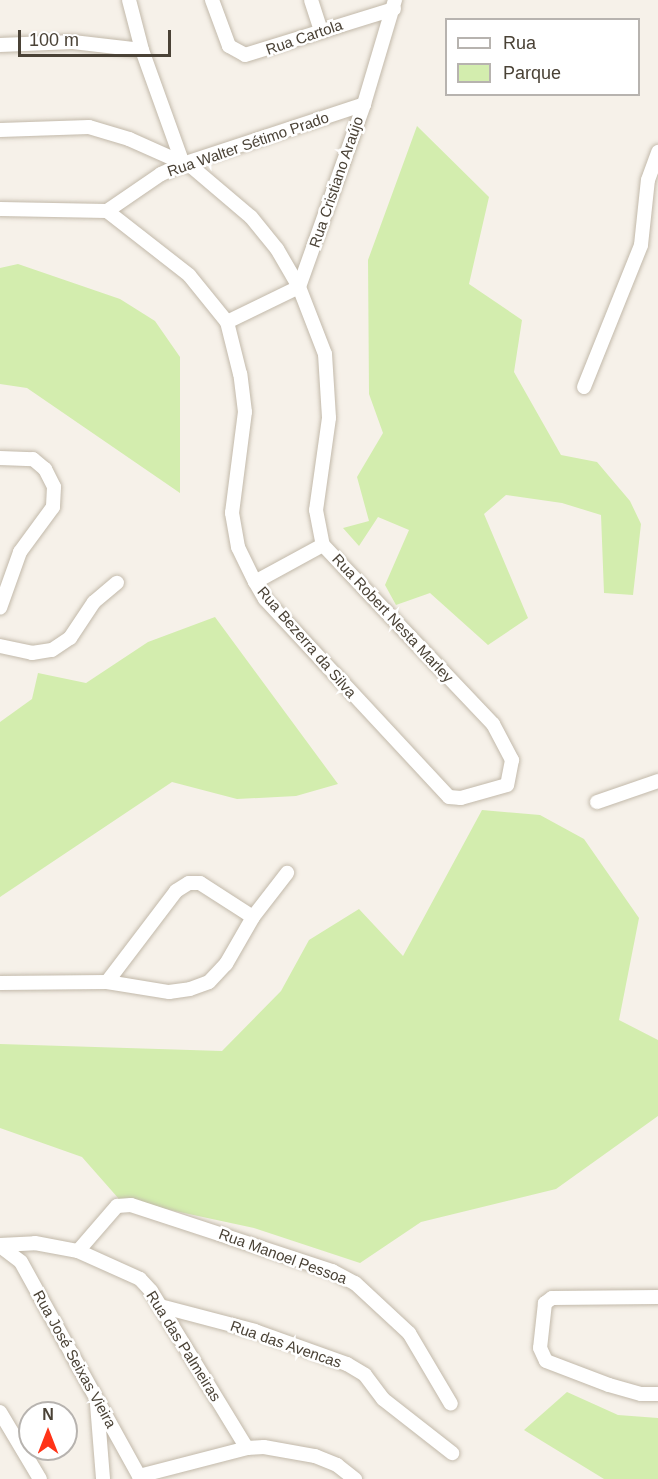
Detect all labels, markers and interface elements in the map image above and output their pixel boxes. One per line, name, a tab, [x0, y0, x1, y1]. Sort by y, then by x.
street label: Rua Cartola	[263, 15, 345, 59]
scale bar	[21, 18, 174, 56]
legend	[445, 18, 640, 96]
text: 100 m	[29, 30, 79, 50]
text: Rua	[503, 33, 536, 53]
text: Parque	[503, 63, 561, 83]
street label: Rua Walter Sétimo Prado	[165, 108, 331, 180]
street label: Rua Cristiano Araújo	[305, 114, 367, 250]
street label: Rua Robert Nesta Marley	[329, 550, 457, 686]
street label: Rua Bezerra da Silva	[254, 583, 360, 701]
street label: Rua Manoel Pessoa	[216, 1224, 350, 1288]
street label: Rua José Seixas Vieira	[30, 1287, 120, 1431]
street label: Rua das Palmeiras	[143, 1287, 225, 1405]
street label: Rua das Avencas	[228, 1316, 344, 1372]
north arrow	[18, 1401, 78, 1461]
text: N	[42, 1406, 54, 1423]

